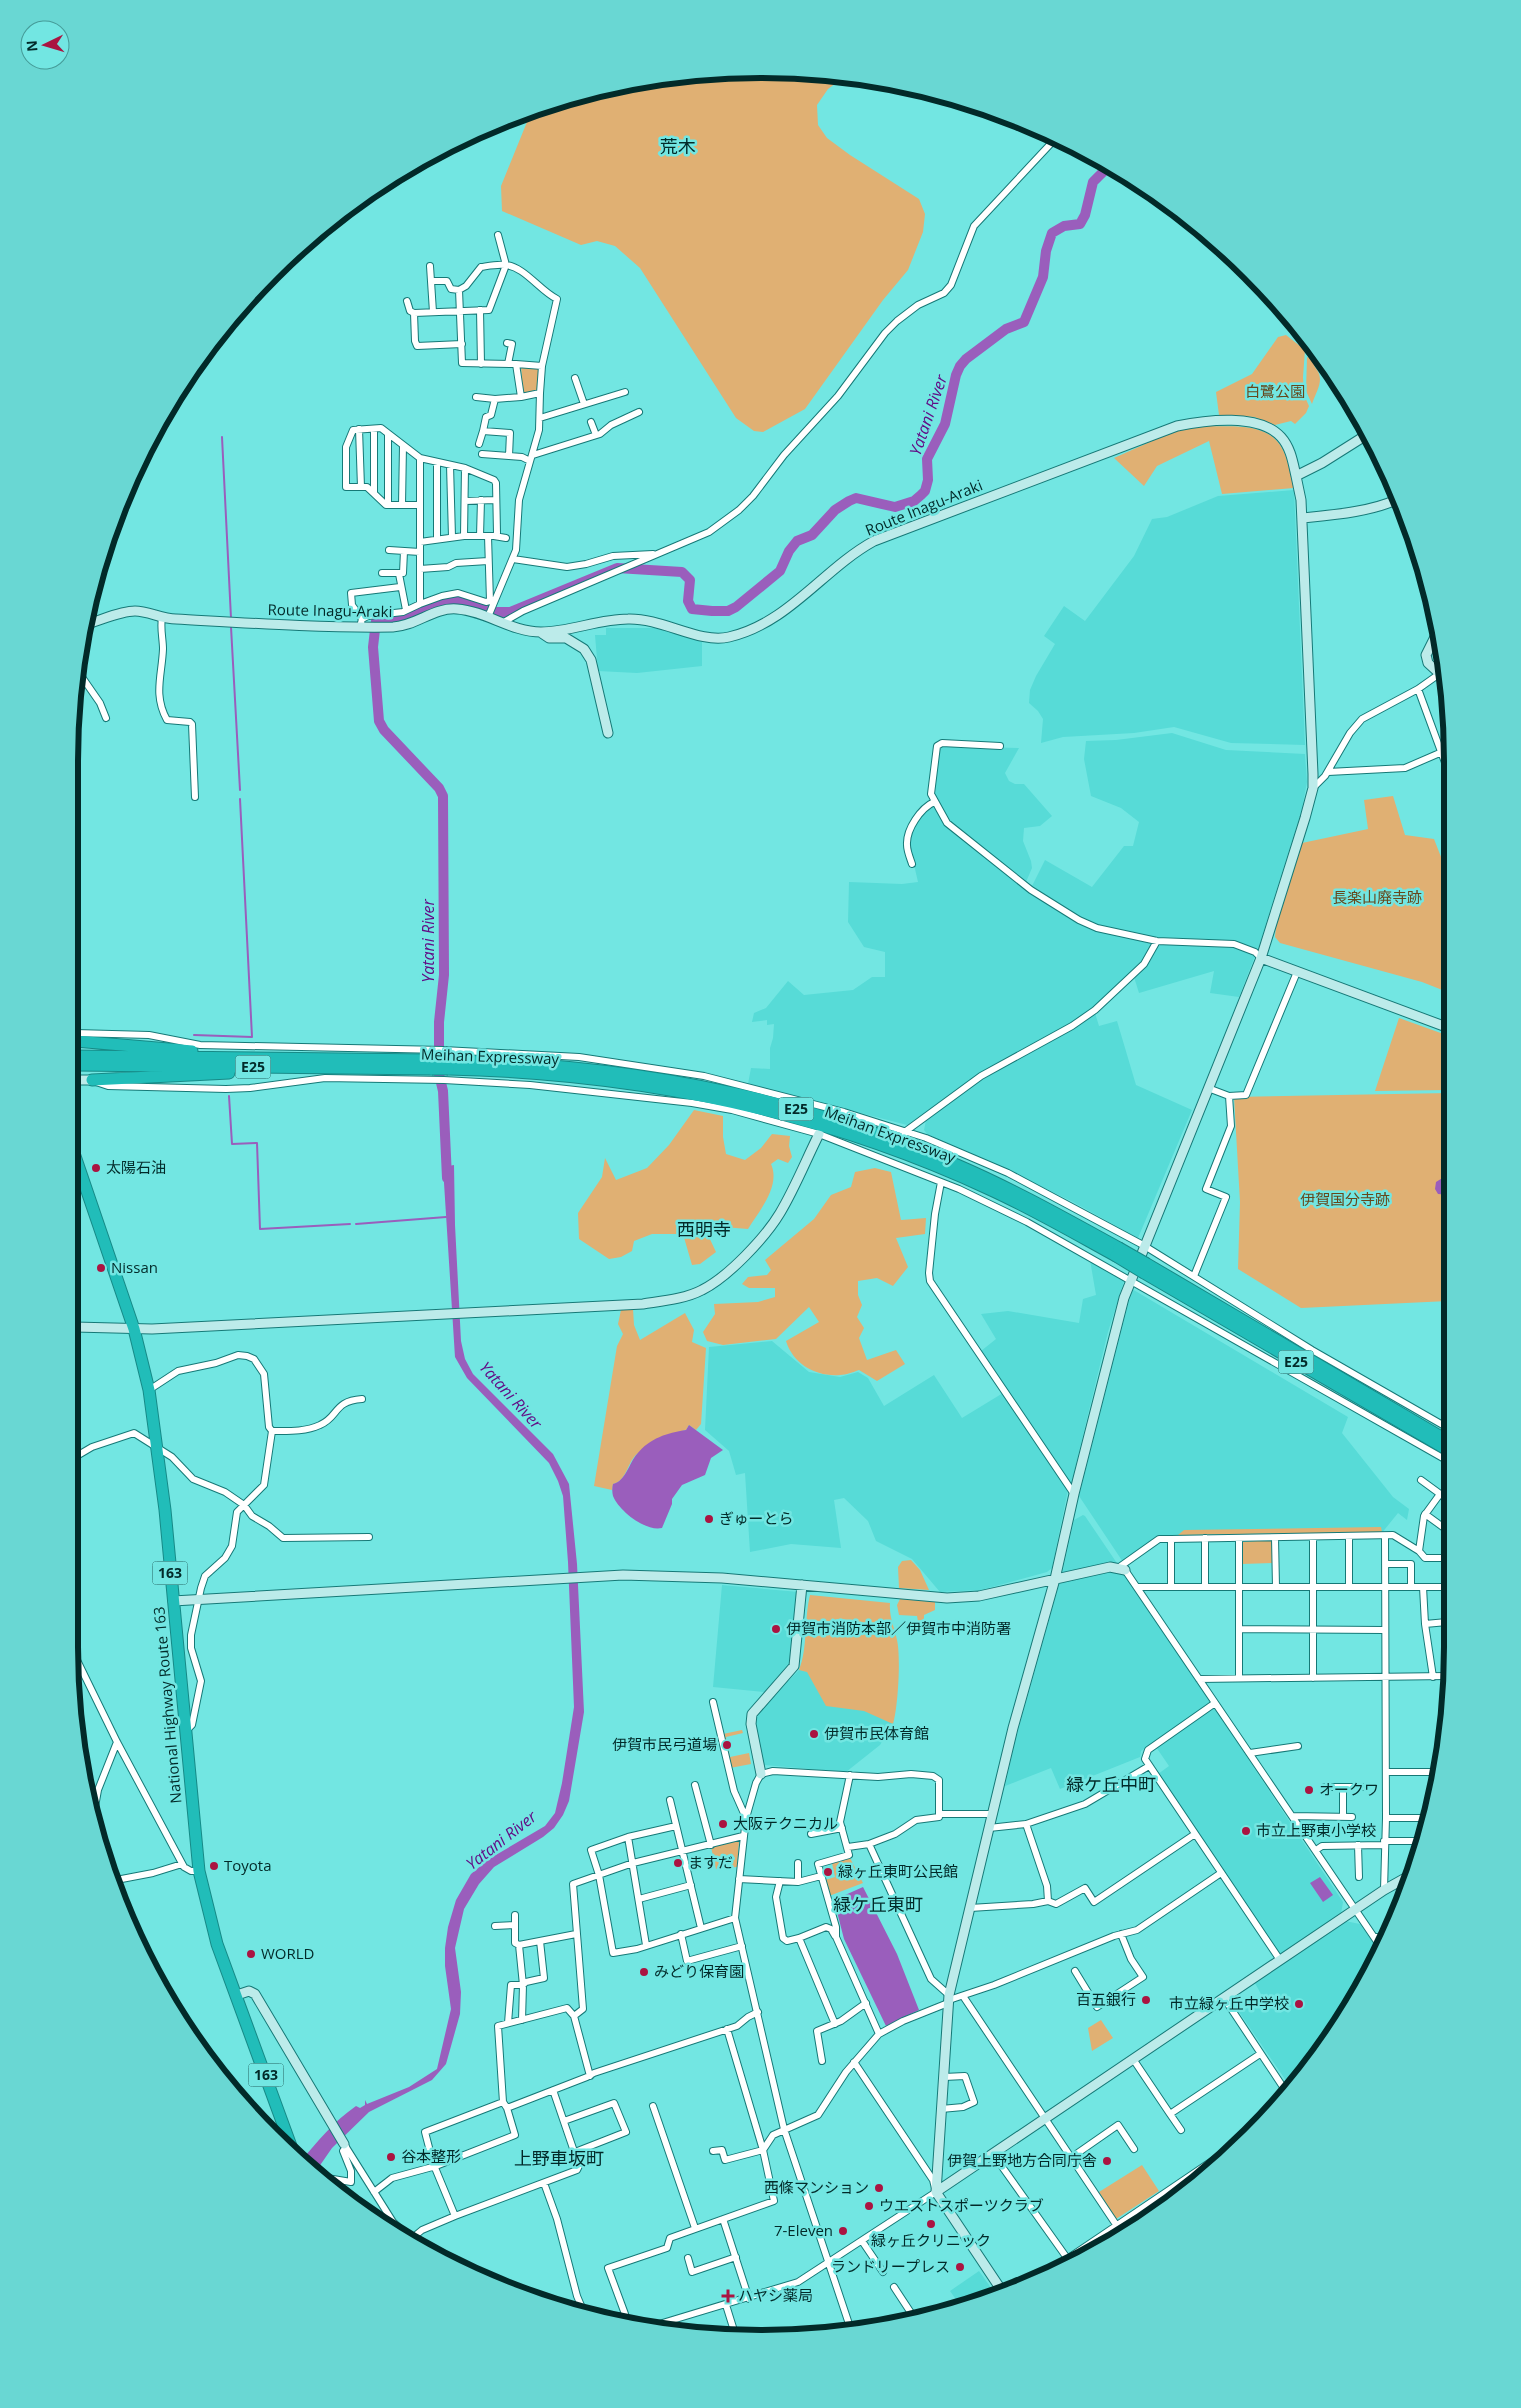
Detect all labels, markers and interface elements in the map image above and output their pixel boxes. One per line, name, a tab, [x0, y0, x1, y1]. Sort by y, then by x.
north arrow	[20, 20, 70, 70]
text: N	[22, 40, 42, 53]
district label: 荒木	[660, 134, 696, 158]
water label: Yatani River	[904, 371, 952, 458]
park label: 白鷺公園	[1245, 381, 1305, 401]
street label: Route Inagu-Araki	[862, 474, 985, 540]
street label: Route Inagu-Araki	[268, 599, 393, 621]
park label: 長楽山廃寺跡	[1332, 887, 1422, 907]
water label: Yatani River	[417, 898, 439, 983]
street label: Meihan Expressway	[421, 1044, 560, 1068]
road number: E25	[236, 1056, 270, 1078]
road number: E25	[778, 1098, 814, 1120]
street label: Meihan Expressway	[822, 1101, 959, 1167]
place label: 太陽石油	[106, 1157, 166, 1177]
marker: 太陽石油	[90, 1162, 102, 1174]
park label: 伊賀国分寺跡	[1300, 1189, 1390, 1209]
district label: 西明寺	[677, 1217, 731, 1241]
place label: Nissan	[111, 1257, 158, 1277]
marker: Nissan	[95, 1262, 107, 1274]
road number: E25	[1278, 1350, 1314, 1374]
water label: Yatani River	[475, 1357, 548, 1434]
place label: ぎゅーとら	[719, 1508, 794, 1528]
marker: ぎゅーとら	[703, 1513, 715, 1525]
road number: 163	[152, 1562, 188, 1585]
street label: National Highway Route 163	[148, 1606, 186, 1804]
place label: 伊賀市消防本部／伊賀市中消防署	[786, 1618, 1011, 1638]
marker: 伊賀市消防本部／伊賀市中消防署	[770, 1623, 782, 1635]
place label: 伊賀市民体育館	[824, 1723, 929, 1743]
marker: 伊賀市民体育館	[808, 1728, 820, 1740]
place label: 伊賀市民弓道場	[612, 1734, 717, 1754]
marker: 伊賀市民弓道場	[721, 1739, 733, 1751]
district label: 緑ケ丘中町	[1066, 1772, 1156, 1796]
place label: オークワ	[1319, 1779, 1379, 1799]
marker: オークワ	[1303, 1784, 1315, 1796]
water label: Yatani River	[461, 1805, 541, 1874]
place label: 大阪テクニカル	[733, 1813, 838, 1833]
marker: 大阪テクニカル	[717, 1818, 729, 1830]
place label: 市立上野東小学校	[1256, 1820, 1376, 1840]
marker: 市立上野東小学校	[1240, 1825, 1252, 1837]
place label: ますだ	[688, 1852, 733, 1872]
place label: Toyota	[224, 1855, 272, 1875]
marker: ますだ	[672, 1857, 684, 1869]
marker: Toyota	[208, 1860, 220, 1872]
place label: 緑ヶ丘東町公民館	[838, 1861, 958, 1881]
marker: 緑ヶ丘東町公民館	[822, 1866, 834, 1878]
district label: 緑ケ丘東町	[833, 1892, 923, 1916]
place label: WORLD	[261, 1943, 315, 1963]
marker: WORLD	[245, 1948, 257, 1960]
place label: みどり保育園	[654, 1961, 744, 1981]
marker: みどり保育園	[638, 1966, 650, 1978]
place label: 百五銀行	[1076, 1989, 1136, 2009]
place label: 市立緑ヶ丘中学校	[1169, 1993, 1289, 2013]
marker: 百五銀行	[1140, 1994, 1152, 2006]
marker: 市立緑ヶ丘中学校	[1293, 1998, 1305, 2010]
road number: 163	[248, 2064, 284, 2086]
place label: 谷本整形	[401, 2146, 461, 2166]
district label: 上野車坂町	[514, 2146, 604, 2170]
place label: 伊賀上野地方合同庁舎	[947, 2150, 1097, 2170]
marker: 谷本整形	[385, 2151, 397, 2163]
marker: 伊賀上野地方合同庁舎	[1101, 2155, 1113, 2167]
place label: 西條マンション	[764, 2177, 869, 2197]
marker: 西條マンション	[873, 2182, 885, 2194]
place label: ウエストスポーツクラブ	[879, 2195, 1044, 2215]
marker: ウエストスポーツクラブ	[863, 2200, 875, 2212]
marker: 緑ヶ丘クリニック	[925, 2218, 937, 2230]
place label: 7-Eleven	[774, 2220, 833, 2240]
marker: 7-Eleven	[837, 2225, 849, 2237]
place label: 緑ヶ丘クリニック	[871, 2230, 991, 2250]
place label: ランドリープレス	[831, 2256, 950, 2276]
marker: ランドリープレス	[954, 2261, 966, 2273]
place label: ハヤシ薬局	[738, 2285, 813, 2305]
marker: ハヤシ薬局	[722, 2290, 734, 2302]

